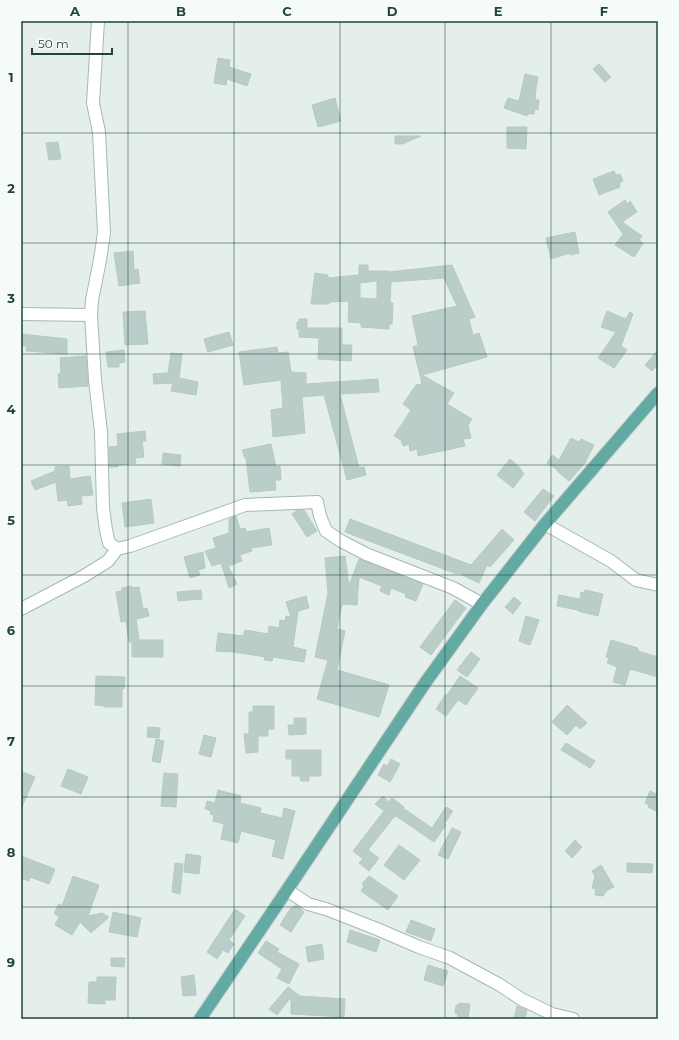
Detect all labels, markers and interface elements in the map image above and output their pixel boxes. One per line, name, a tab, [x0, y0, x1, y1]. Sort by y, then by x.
text: A	[69, 3, 81, 19]
text: B	[176, 3, 186, 19]
text: C	[282, 3, 292, 19]
text: D	[387, 3, 398, 19]
text: E	[494, 3, 503, 19]
text: F	[600, 3, 608, 19]
scale bar	[32, 30, 112, 56]
text: 50 m	[38, 36, 69, 51]
text: 1	[8, 69, 14, 85]
text: 2	[7, 180, 15, 196]
text: 3	[6, 290, 15, 306]
text: 4	[7, 401, 16, 417]
text: 5	[7, 512, 15, 528]
text: 6	[7, 622, 16, 638]
text: 7	[7, 733, 15, 749]
text: 8	[7, 844, 16, 860]
text: 9	[7, 954, 15, 970]

